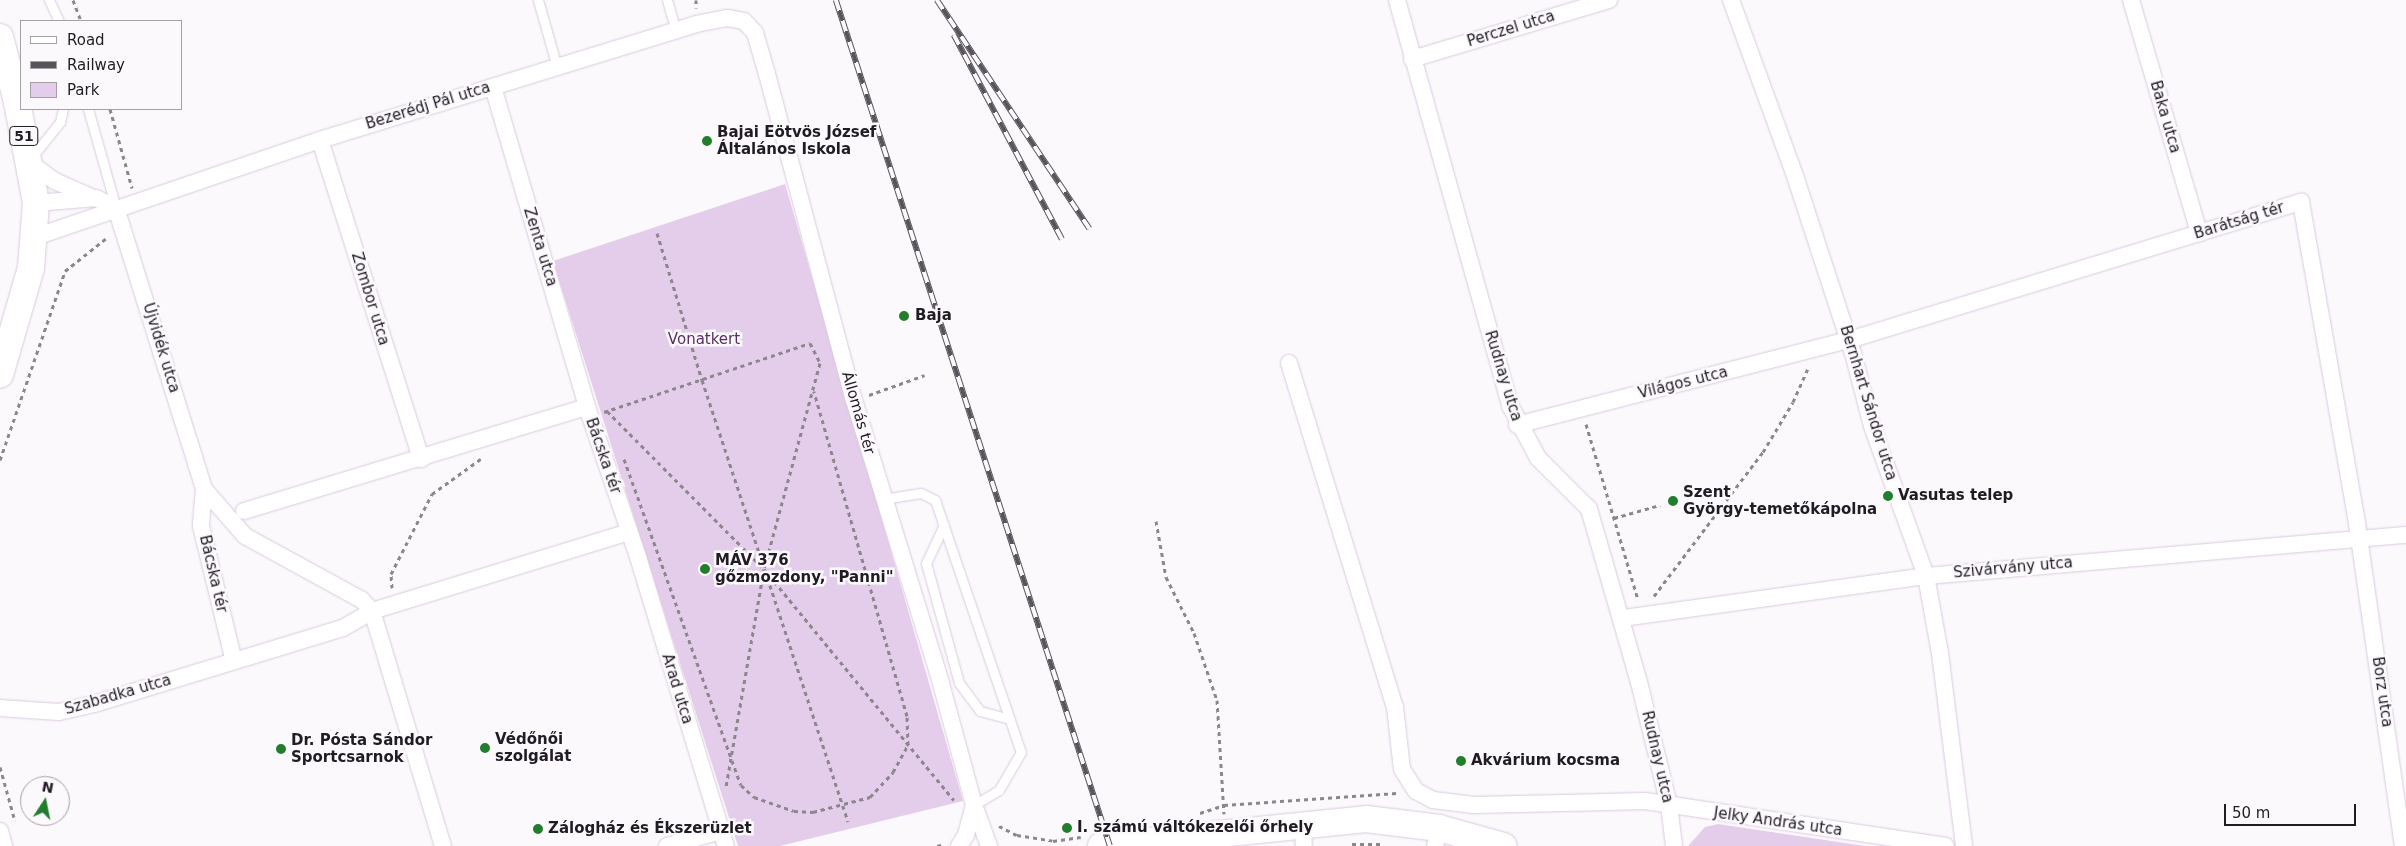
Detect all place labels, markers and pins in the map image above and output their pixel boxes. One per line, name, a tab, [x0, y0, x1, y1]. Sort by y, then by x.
place label: Bajai Eötvös József Általános Iskola	[717, 123, 876, 158]
marker: Bajai Eötvös József Általános Iskola	[701, 135, 713, 147]
place label: Baja	[915, 307, 952, 325]
marker: Baja	[897, 309, 911, 323]
place label: Szent György-temetőkápolna	[1683, 483, 1877, 518]
place label: Vasutas telep	[1898, 487, 2013, 505]
marker: Vasutas telep	[1882, 490, 1894, 502]
marker: Szent György-temetőkápolna	[1667, 495, 1679, 507]
place label: MÁV 376 gőzmozdony, "Panni"	[715, 551, 894, 586]
marker: MÁV 376 gőzmozdony, "Panni"	[699, 563, 711, 575]
place label: Védőnői szolgálat	[495, 730, 571, 765]
place label: Dr. Pósta Sándor Sportcsarnok	[291, 731, 432, 766]
marker: Védőnői szolgálat	[479, 742, 491, 754]
marker: Dr. Pósta Sándor Sportcsarnok	[275, 743, 287, 755]
place label: Akvárium kocsma	[1471, 752, 1620, 770]
marker: Akvárium kocsma	[1455, 755, 1467, 767]
place label: I. számú váltókezelői őrhely	[1077, 819, 1313, 837]
place label: Zálogház és Ékszerüzlet	[548, 820, 752, 838]
marker: I. számú váltókezelői őrhely	[1061, 822, 1073, 834]
marker: Zálogház és Ékszerüzlet	[532, 823, 544, 835]

